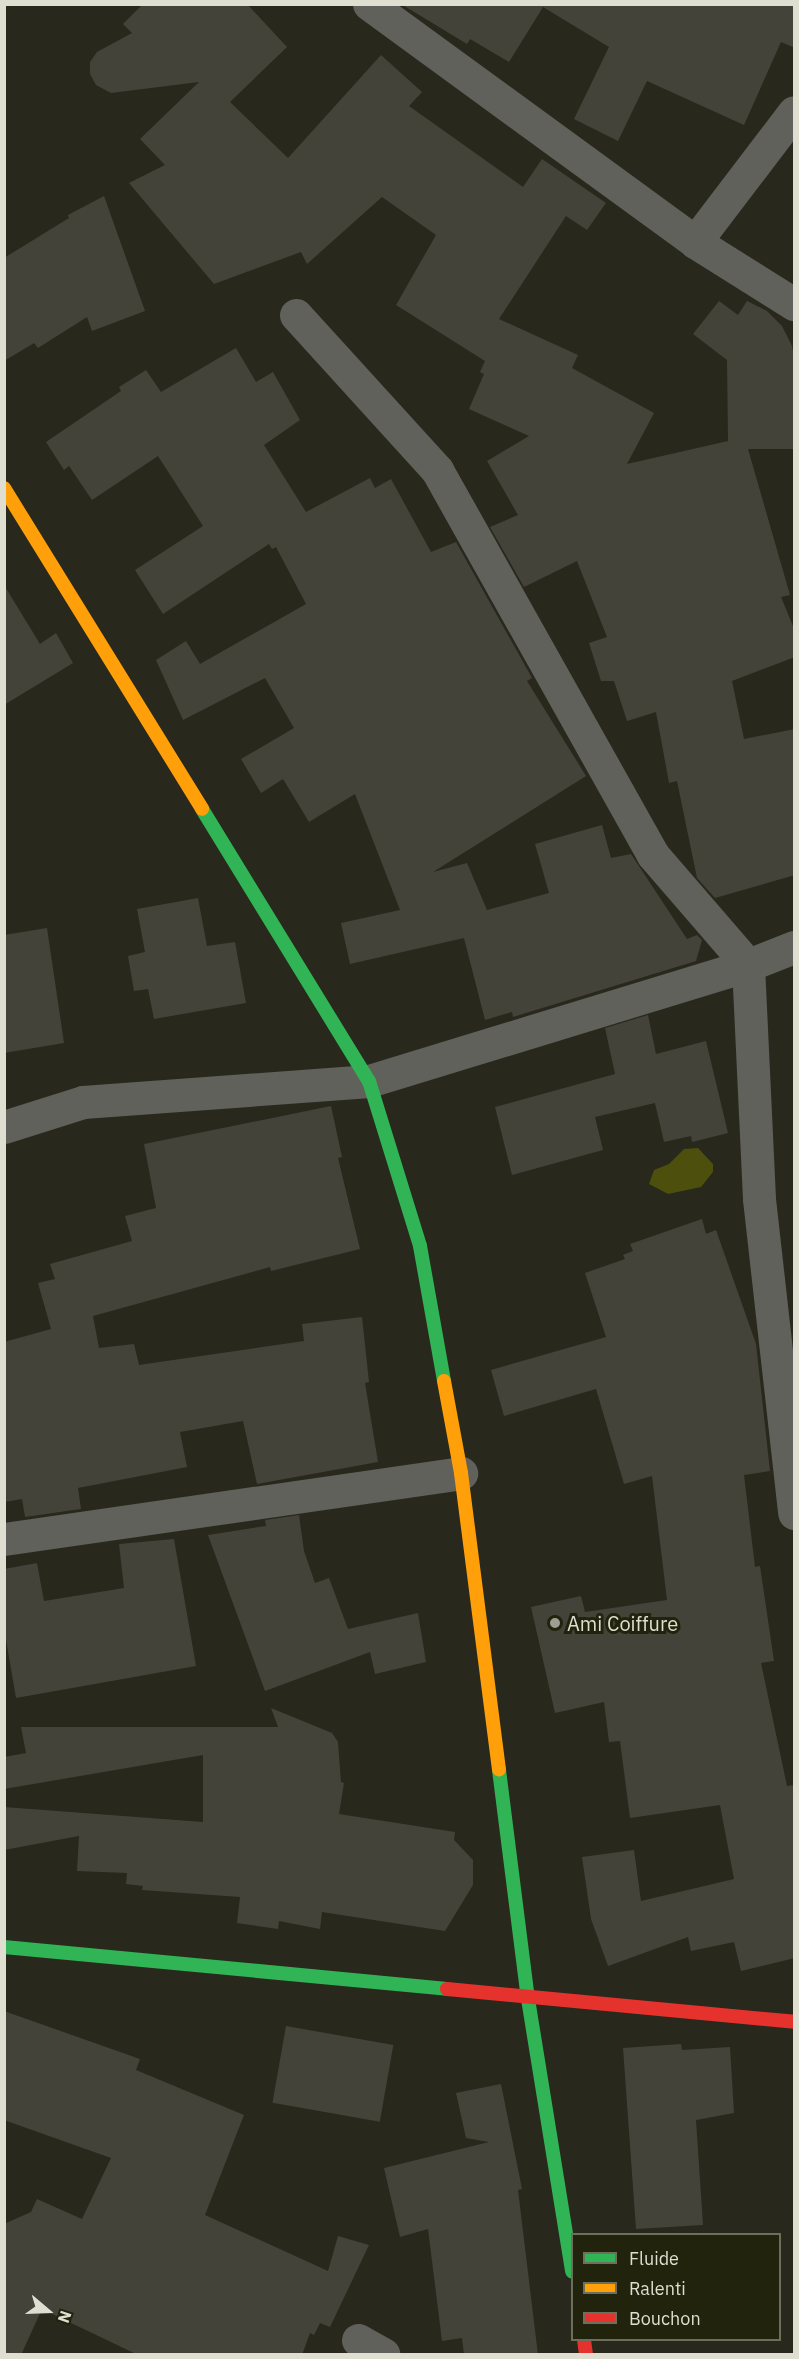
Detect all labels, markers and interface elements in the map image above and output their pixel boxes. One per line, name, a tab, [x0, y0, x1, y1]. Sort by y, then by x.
place label: Ami Coiffure	[567, 1611, 678, 1635]
marker: Ami Coiffure	[548, 1616, 562, 1630]
legend	[571, 2233, 781, 2341]
text: Fluide	[629, 2247, 679, 2270]
text: Ralenti	[629, 2277, 686, 2300]
north arrow	[18, 2281, 78, 2341]
text: Bouchon	[629, 2307, 701, 2330]
text: N	[54, 2308, 76, 2326]

